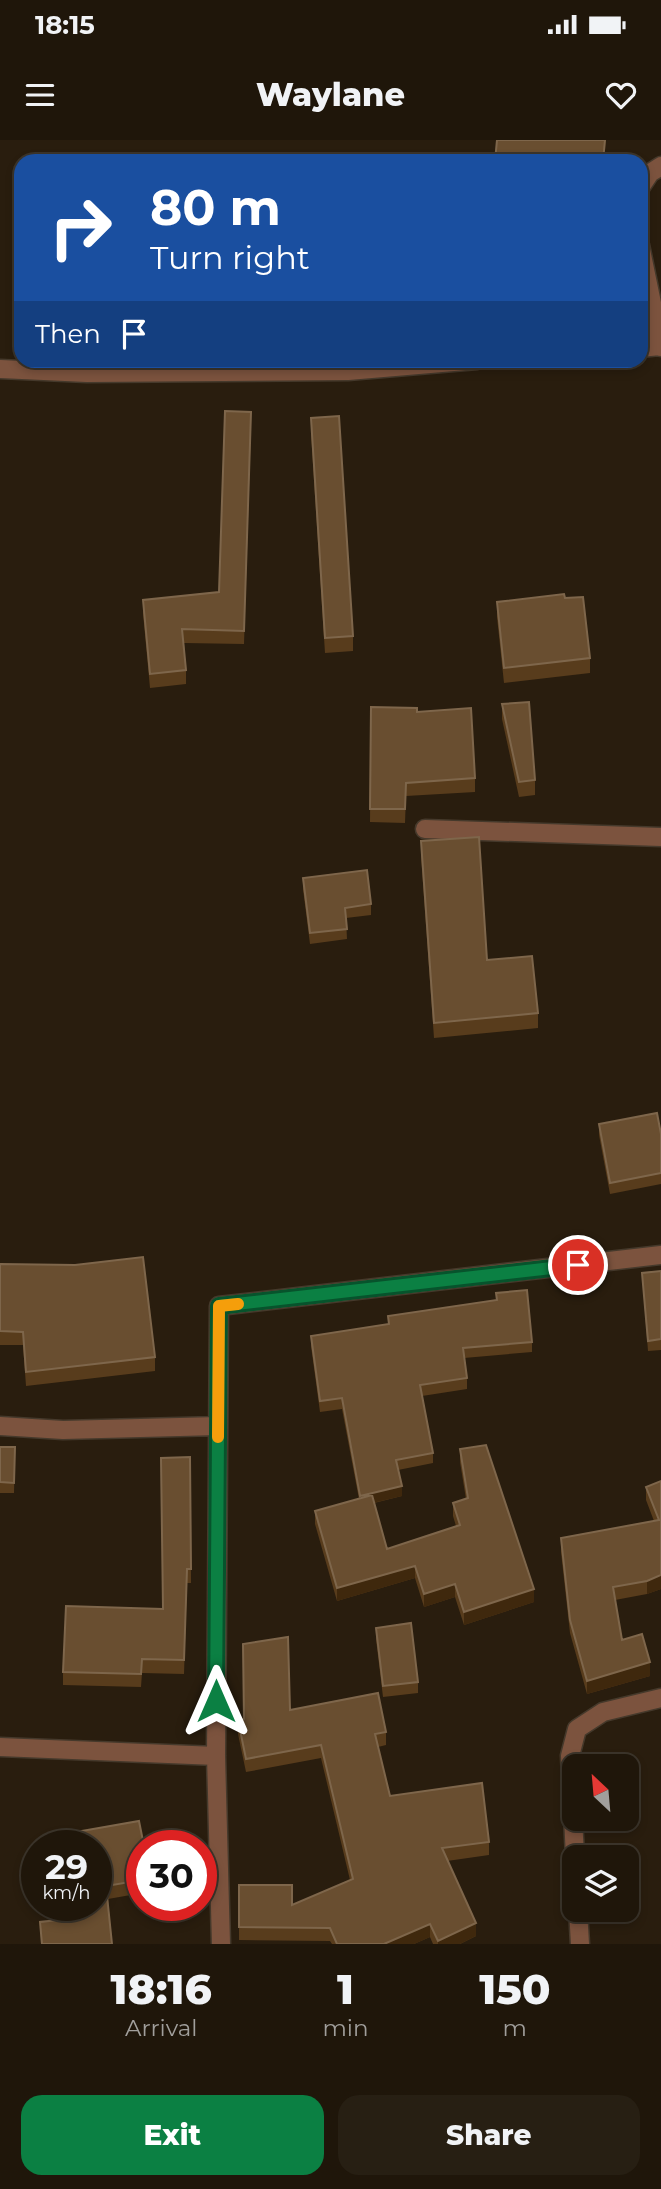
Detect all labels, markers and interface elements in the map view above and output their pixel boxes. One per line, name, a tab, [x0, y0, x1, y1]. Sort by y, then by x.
text: 18:15	[35, 9, 95, 41]
text: Waylane	[256, 75, 405, 114]
icon: menu	[21, 76, 59, 114]
icon: heart	[602, 76, 640, 114]
text: 80 m	[150, 178, 281, 237]
icon: right	[35, 182, 126, 273]
text: Turn right	[150, 238, 310, 277]
icon: arrive	[115, 315, 153, 353]
text: Then	[35, 318, 101, 350]
pin	[548, 1235, 608, 1295]
icon: arrive	[559, 1246, 597, 1284]
position arrow	[179, 1664, 253, 1738]
north arrow	[562, 1754, 639, 1830]
map controls	[562, 1754, 639, 1922]
speed limit sign: 30	[126, 1830, 217, 1921]
text: 29	[45, 1845, 88, 1888]
button: layers	[562, 1845, 639, 1922]
text: km/h	[42, 1882, 91, 1904]
text: 18:16	[111, 1963, 212, 2015]
text: 1	[337, 1963, 354, 2015]
text: 150	[479, 1963, 550, 2015]
text: Arrival	[125, 2014, 197, 2042]
text: min	[322, 2014, 369, 2042]
text: m	[503, 2014, 527, 2042]
button: Exit	[21, 2095, 324, 2175]
button: Share	[338, 2095, 640, 2175]

